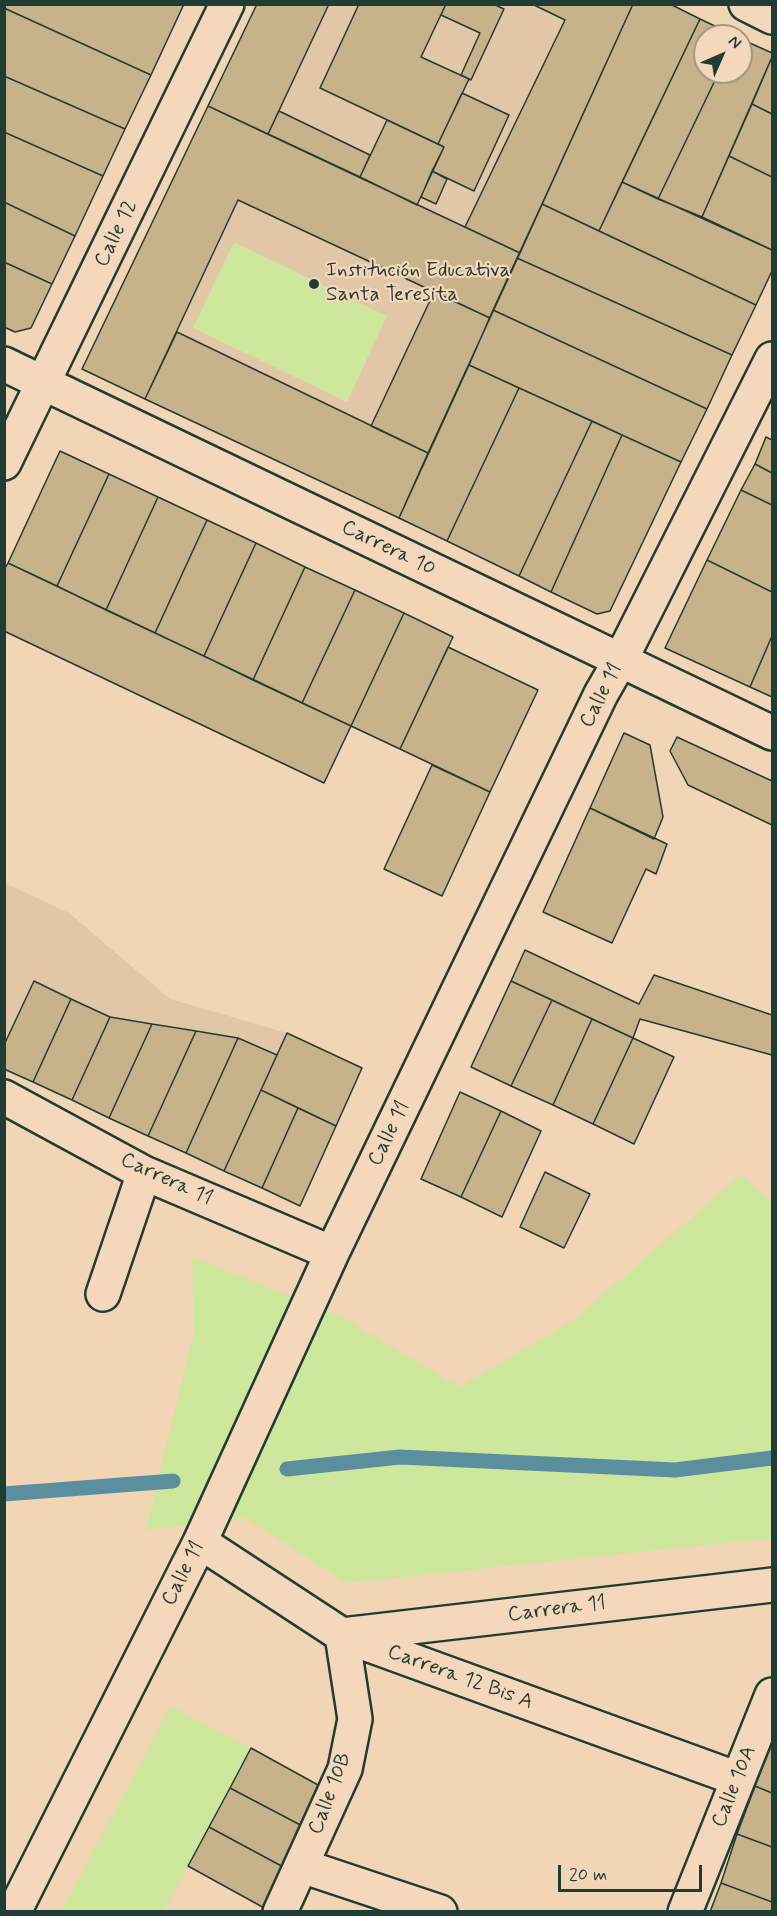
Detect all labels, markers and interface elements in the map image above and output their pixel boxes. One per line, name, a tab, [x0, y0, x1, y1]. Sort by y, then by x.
north arrow	[693, 24, 753, 84]
text: N	[723, 31, 746, 54]
street label: Calle 12	[90, 196, 144, 272]
place label: Institución Educativa Santa Teresita	[326, 259, 510, 309]
marker: Institución Educativa Santa Teresita	[307, 277, 321, 291]
street label: Carrera 10	[337, 515, 439, 583]
street label: Calle 11	[575, 659, 629, 733]
street label: Calle 11	[363, 1097, 417, 1171]
street label: Carrera 11	[116, 1148, 216, 1212]
street label: Calle 11	[157, 1537, 211, 1611]
street label: Carrera 11	[507, 1591, 607, 1629]
street label: Carrera 12 Bis A	[384, 1640, 536, 1716]
street label: Calle 10A	[707, 1742, 763, 1832]
street label: Calle 10B	[304, 1750, 358, 1838]
scale bar	[561, 1853, 705, 1891]
text: 20 m	[569, 1863, 607, 1887]

